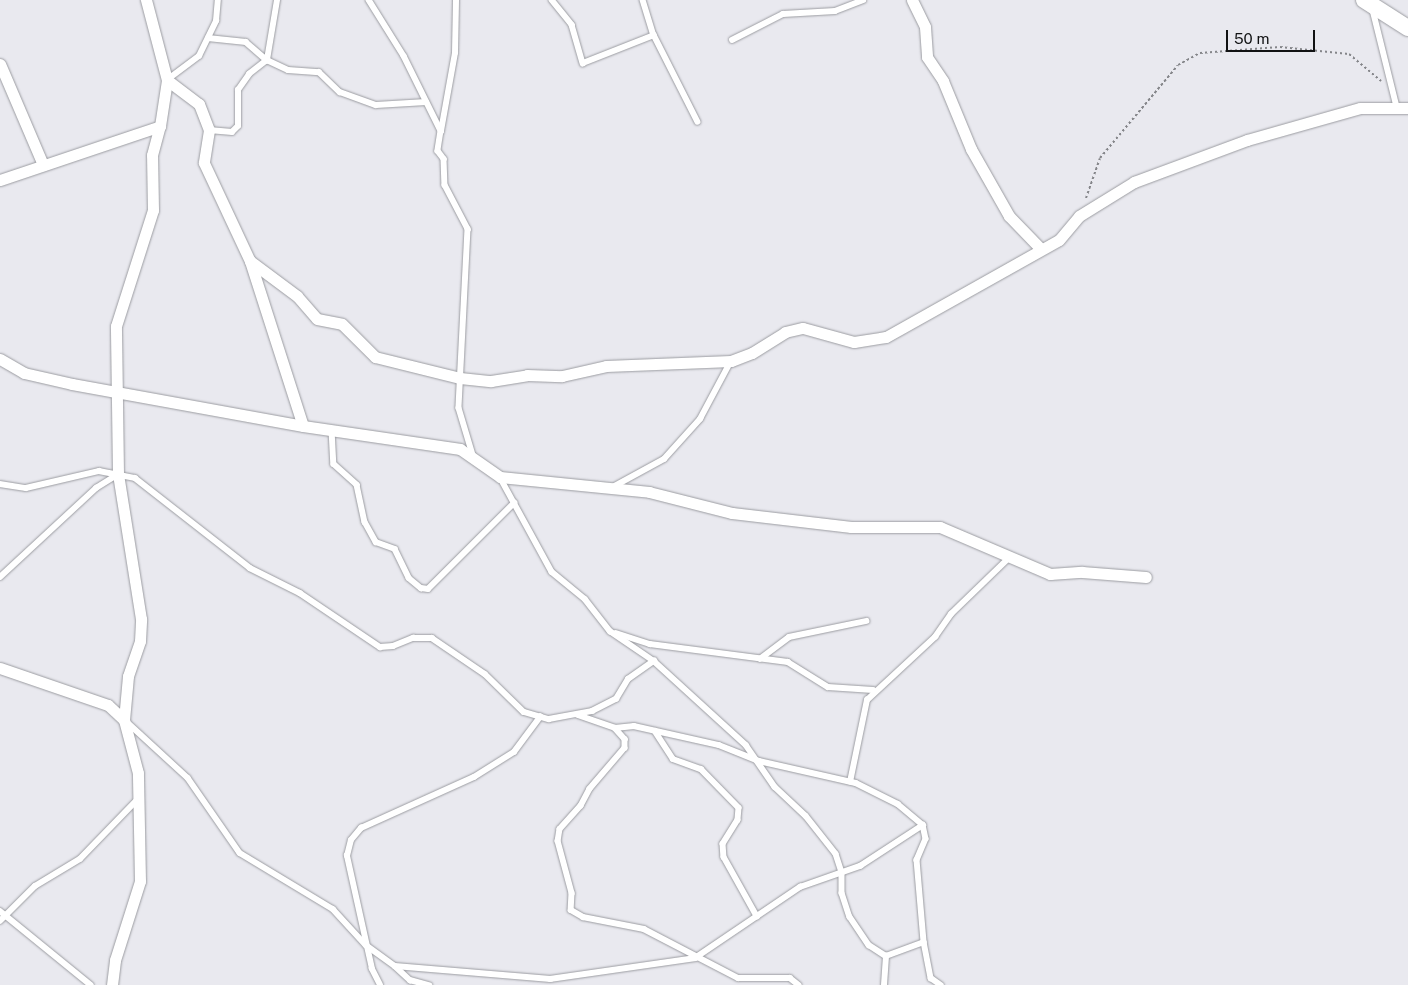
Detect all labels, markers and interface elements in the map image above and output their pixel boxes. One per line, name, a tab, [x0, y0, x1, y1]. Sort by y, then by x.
scale bar	[1228, 20, 1317, 52]
text: 50 m	[1234, 30, 1269, 47]

